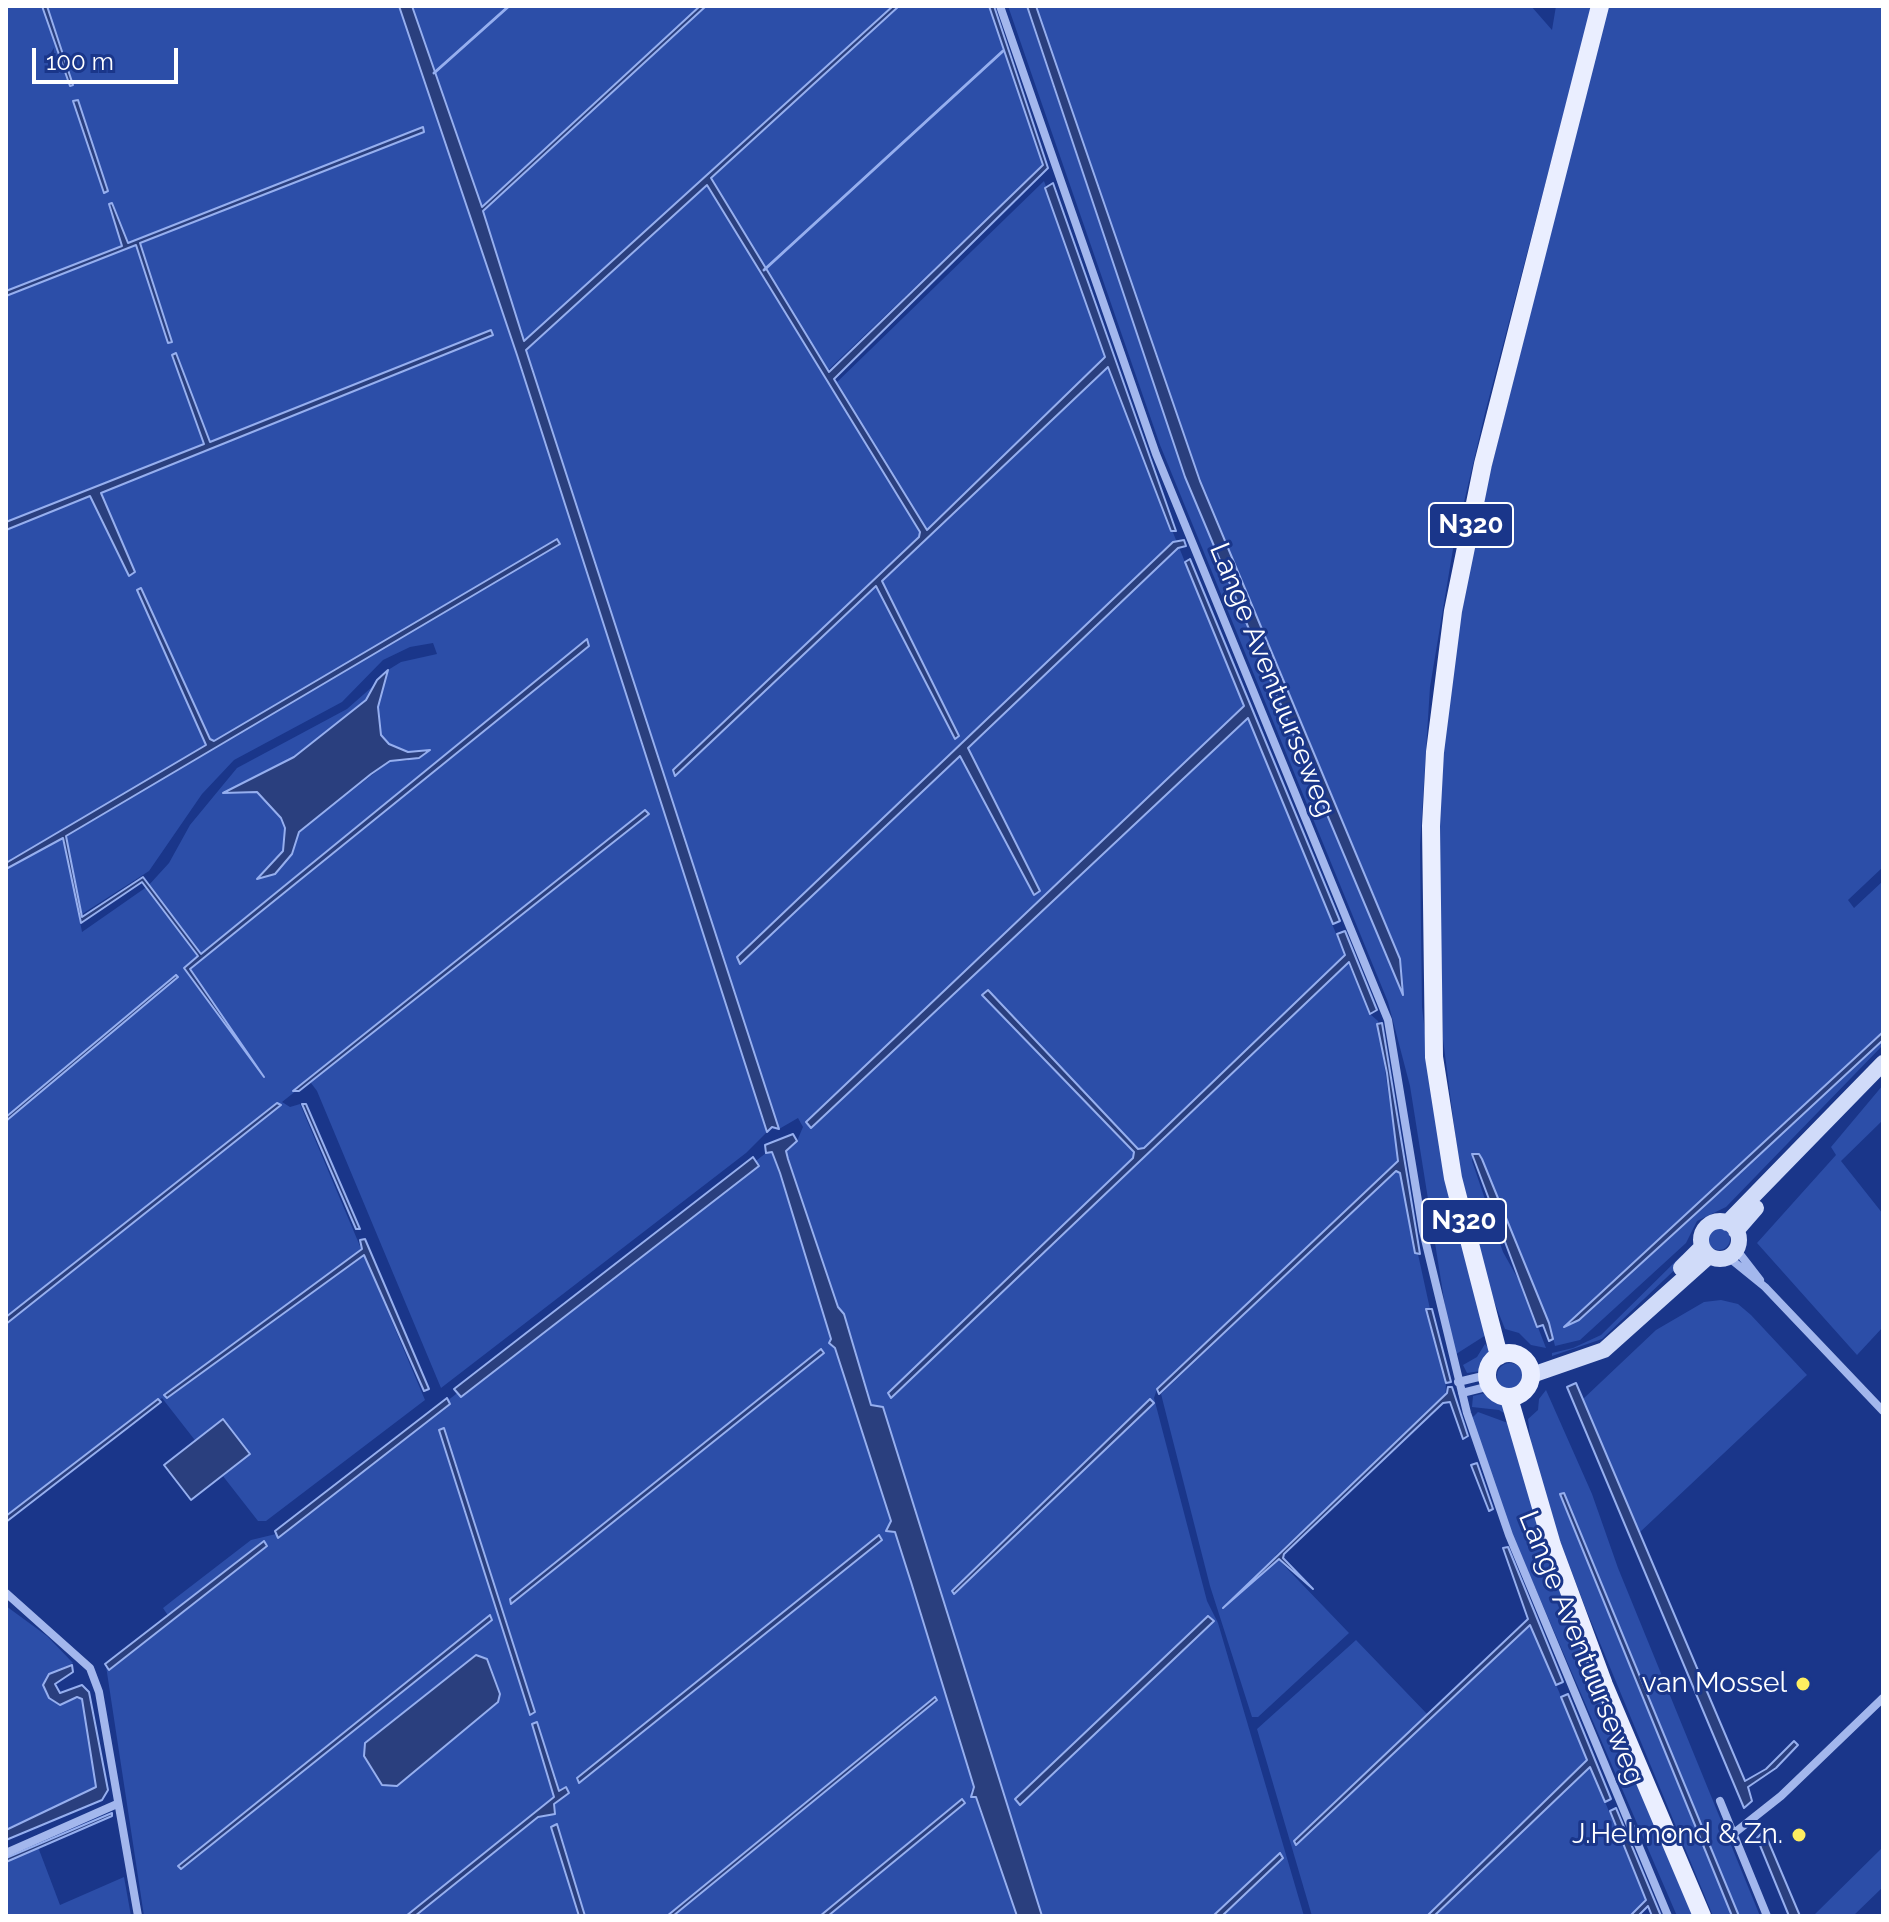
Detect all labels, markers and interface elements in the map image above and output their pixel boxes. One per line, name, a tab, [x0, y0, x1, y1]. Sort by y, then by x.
scale bar	[36, 32, 182, 82]
text: 100 m	[46, 47, 114, 76]
road number: N320	[1429, 503, 1513, 547]
street label: Lange Aventuurseweg	[1202, 538, 1342, 822]
road number: N320	[1422, 1199, 1506, 1243]
street label: Lange Aventuurseweg	[1511, 1506, 1651, 1790]
place label: van Mossel	[1642, 1667, 1787, 1701]
marker: van Mossel	[1794, 1675, 1812, 1693]
place label: J.Helmond & Zn.	[1572, 1818, 1783, 1852]
marker: J.Helmond & Zn.	[1790, 1826, 1808, 1844]

